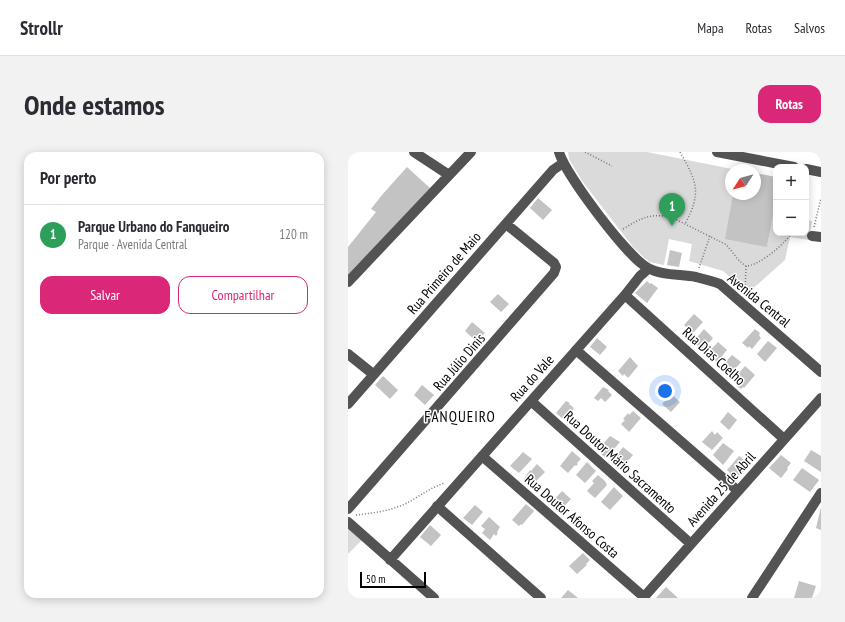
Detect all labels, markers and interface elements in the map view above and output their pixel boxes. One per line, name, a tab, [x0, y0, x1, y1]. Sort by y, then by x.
text: Strollr	[20, 16, 63, 40]
text: Mapa	[697, 19, 724, 37]
text: Rotas	[746, 19, 772, 37]
text: Salvos	[794, 19, 825, 37]
button: Rotas	[758, 85, 821, 123]
text: Onde estamos	[24, 86, 165, 123]
north arrow	[725, 164, 761, 200]
map controls	[773, 164, 809, 236]
button: +	[773, 164, 809, 200]
text: Por perto	[40, 167, 96, 189]
pin: 1	[659, 193, 685, 226]
button: −	[773, 200, 809, 236]
text: Parque Urbano do Fanqueiro	[78, 217, 230, 236]
text: 1	[50, 226, 56, 243]
text: 120 m	[279, 226, 308, 243]
street label: Rua Primeiro de Maio	[403, 228, 485, 318]
text: Parque · Avenida Central	[78, 236, 187, 253]
street label: Avenida Central	[724, 269, 795, 331]
button: Salvar	[40, 276, 170, 314]
button: Compartilhar	[178, 276, 308, 314]
street label: Rua Dias Coelho	[679, 323, 749, 389]
street label: Rua Júlio Dinis	[429, 329, 489, 394]
street label: Rua do Vale	[506, 351, 558, 405]
your location	[655, 381, 675, 401]
district label: FANQUEIRO	[424, 407, 496, 426]
street label: Rua Doutor Mário Sacramento	[560, 407, 680, 517]
street label: Avenida 25 de Abril	[683, 447, 760, 530]
street label: Rua Doutor Afonso Costa	[521, 470, 623, 562]
scale bar	[360, 570, 426, 589]
text: 50 m	[366, 572, 385, 586]

